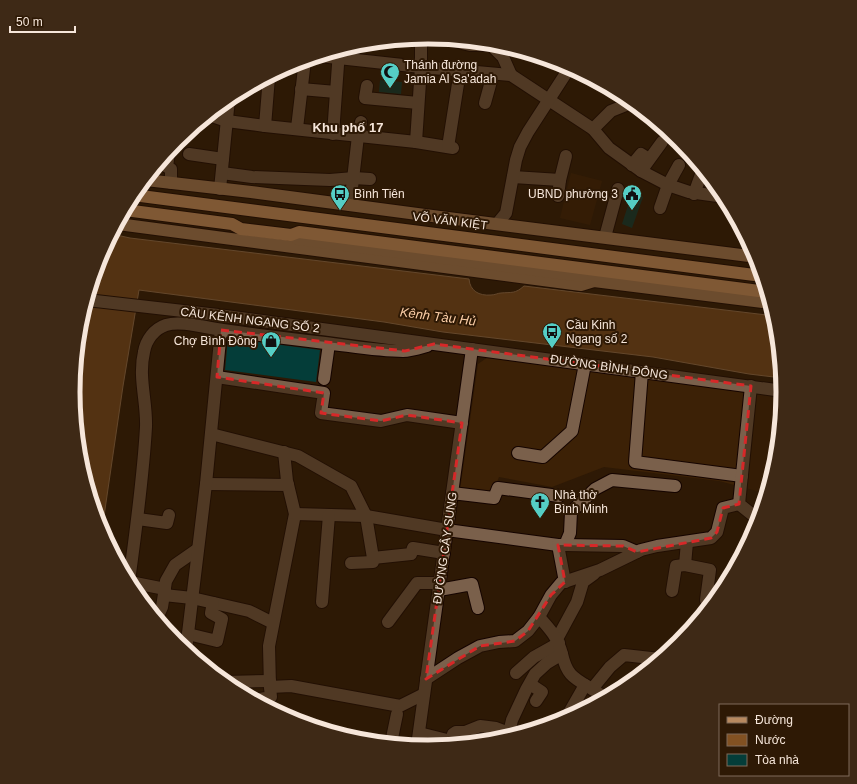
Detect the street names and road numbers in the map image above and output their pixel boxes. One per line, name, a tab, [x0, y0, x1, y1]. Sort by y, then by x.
street label: VÕ VĂN KIỆT	[412, 208, 489, 233]
street label: CẦU KÊNH NGANG SỐ 2	[180, 304, 321, 336]
street label: ĐƯỜNG BÌNH ĐÔNG	[549, 351, 669, 382]
street label: ĐƯỜNG CÂY SUNG	[429, 491, 460, 605]

